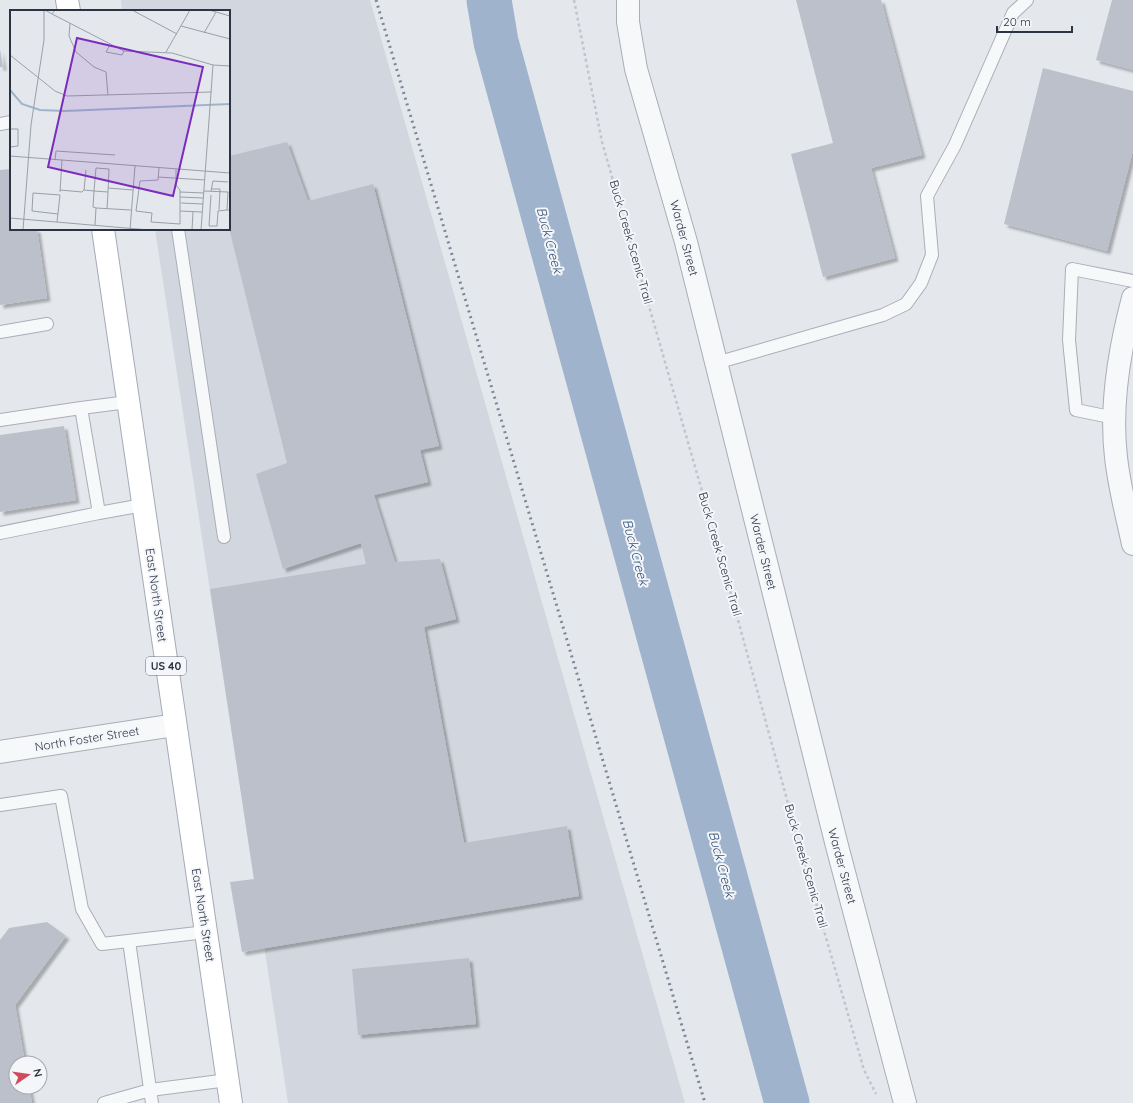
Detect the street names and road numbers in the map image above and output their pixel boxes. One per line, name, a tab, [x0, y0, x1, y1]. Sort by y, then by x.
street label: Buck Creek Scenic Trail	[607, 178, 656, 306]
street label: Warder Street	[667, 198, 702, 277]
street label: Buck Creek Scenic Trail	[696, 490, 745, 618]
street label: Warder Street	[747, 512, 780, 591]
street label: East North Street	[142, 547, 171, 643]
road number: US 40	[146, 657, 186, 675]
street label: North Foster Street	[34, 723, 140, 754]
street label: Buck Creek Scenic Trail	[782, 802, 831, 930]
street label: Warder Street	[825, 826, 860, 905]
street label: East North Street	[189, 867, 218, 963]

